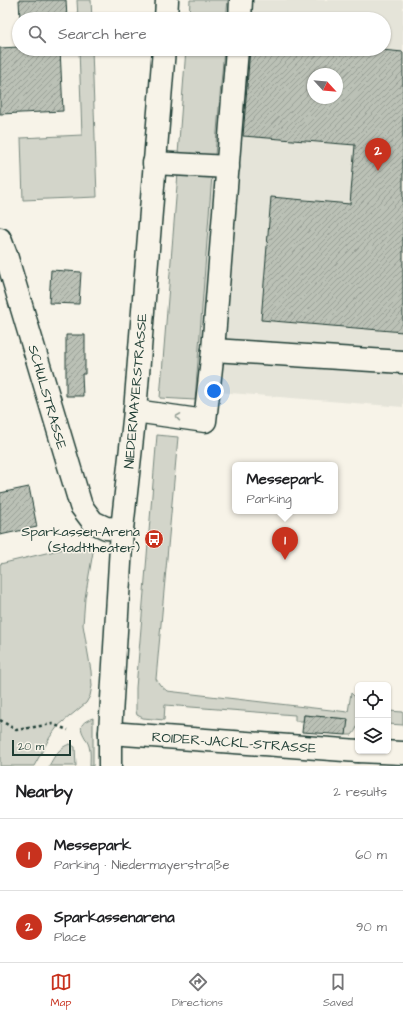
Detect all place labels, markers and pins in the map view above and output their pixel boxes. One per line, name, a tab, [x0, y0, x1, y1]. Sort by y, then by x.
pin: 2	[365, 138, 391, 171]
place label: Sparkassen-Arena (Stadttheater)	[21, 522, 140, 558]
pin: 1	[272, 527, 298, 560]
bus stop icon: Sparkassen-Arena (Stadttheater)	[143, 528, 165, 550]

